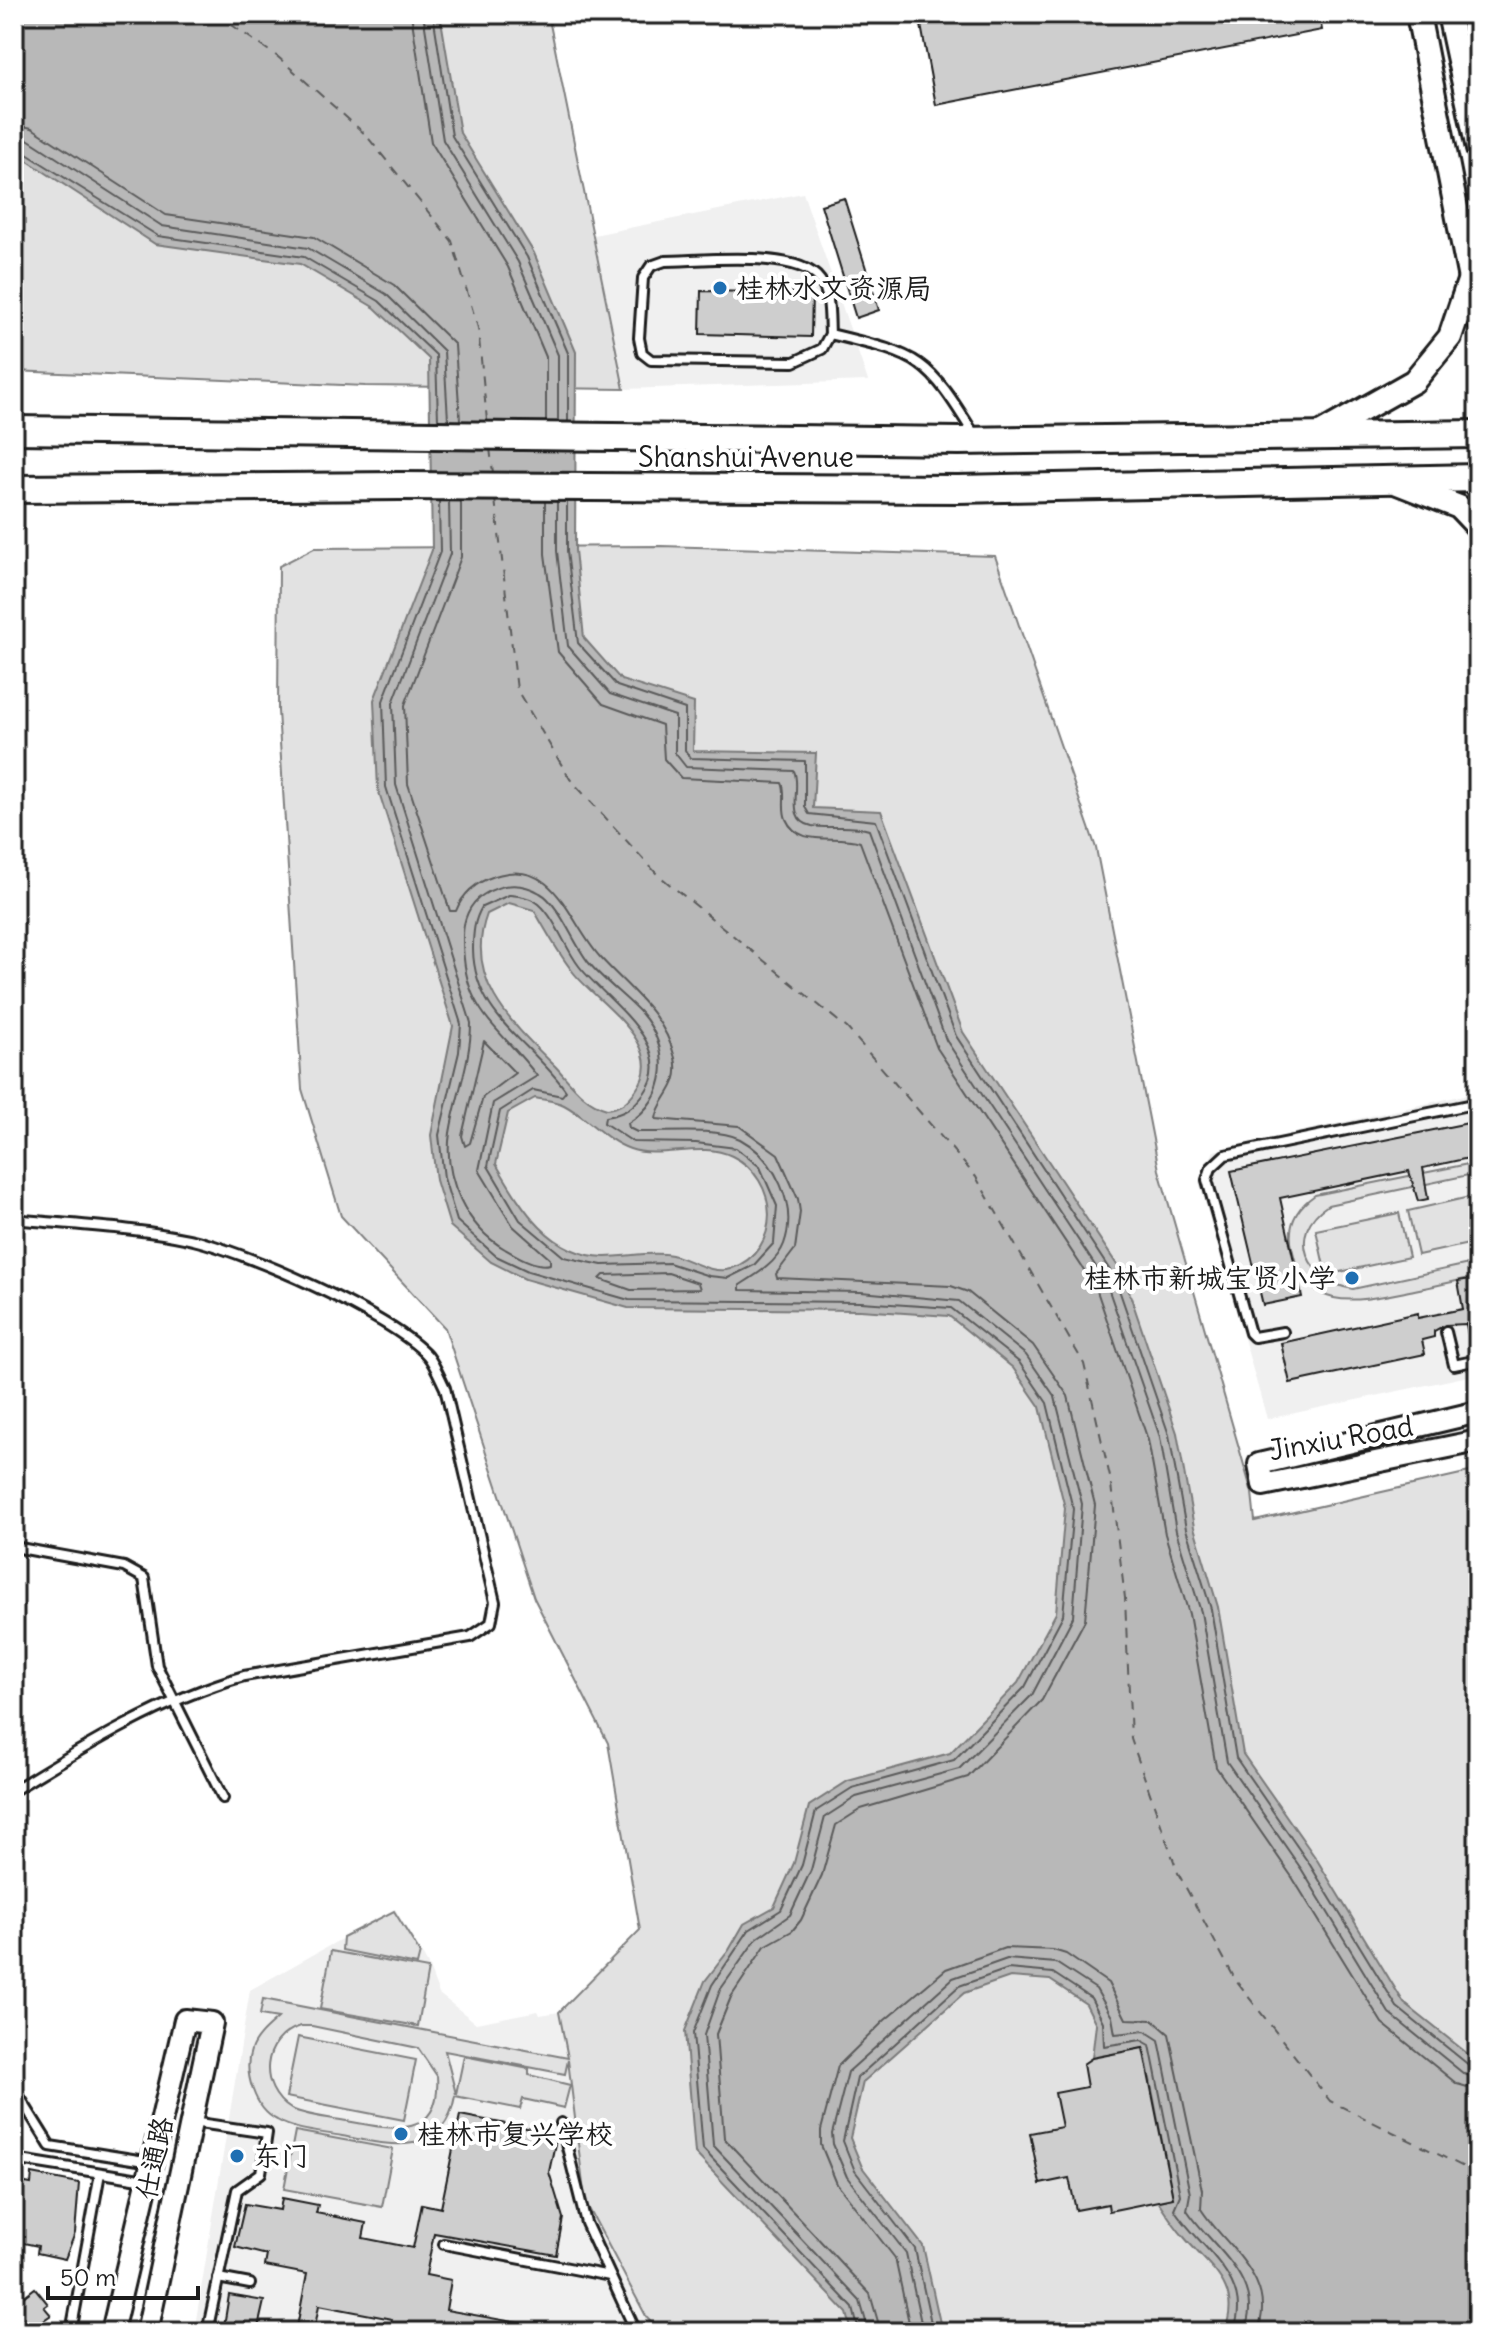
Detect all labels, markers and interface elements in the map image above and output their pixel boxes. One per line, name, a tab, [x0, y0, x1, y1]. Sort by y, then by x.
place label: 桂林水文资源局	[736, 270, 932, 306]
marker: 桂林水文资源局	[711, 279, 729, 297]
street label: Shanshui Avenue	[638, 439, 854, 475]
place label: 桂林市新城宝贤小学	[1084, 1260, 1336, 1296]
marker: 桂林市新城宝贤小学	[1343, 1269, 1361, 1287]
street label: Jinxiu Road	[1266, 1408, 1416, 1468]
street label: 仕通路	[128, 2113, 180, 2203]
place label: 桂林市复兴学校	[417, 2116, 613, 2152]
marker: 桂林市复兴学校	[392, 2125, 410, 2143]
place label: 东门	[253, 2138, 309, 2174]
marker: 东门	[228, 2147, 246, 2165]
scale bar	[48, 2250, 198, 2300]
text: 50 m	[60, 2262, 116, 2292]

